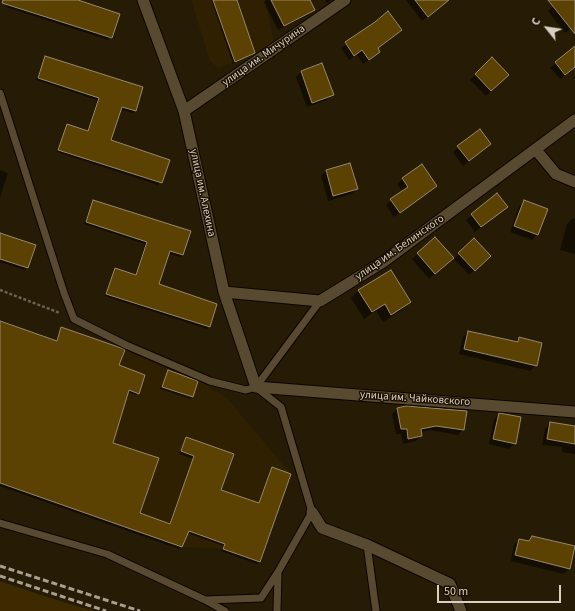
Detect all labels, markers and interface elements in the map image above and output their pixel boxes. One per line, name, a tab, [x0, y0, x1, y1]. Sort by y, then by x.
north arrow	[527, 8, 567, 48]
text: С	[528, 15, 544, 28]
street label: улица им. Мичурина	[220, 22, 308, 90]
street label: улица им. Алехина	[186, 148, 218, 238]
street label: улица им. Белинского	[353, 212, 447, 284]
street label: улица им. Чайковского	[359, 389, 471, 409]
scale bar	[439, 577, 563, 603]
text: 50 m	[444, 583, 468, 600]

